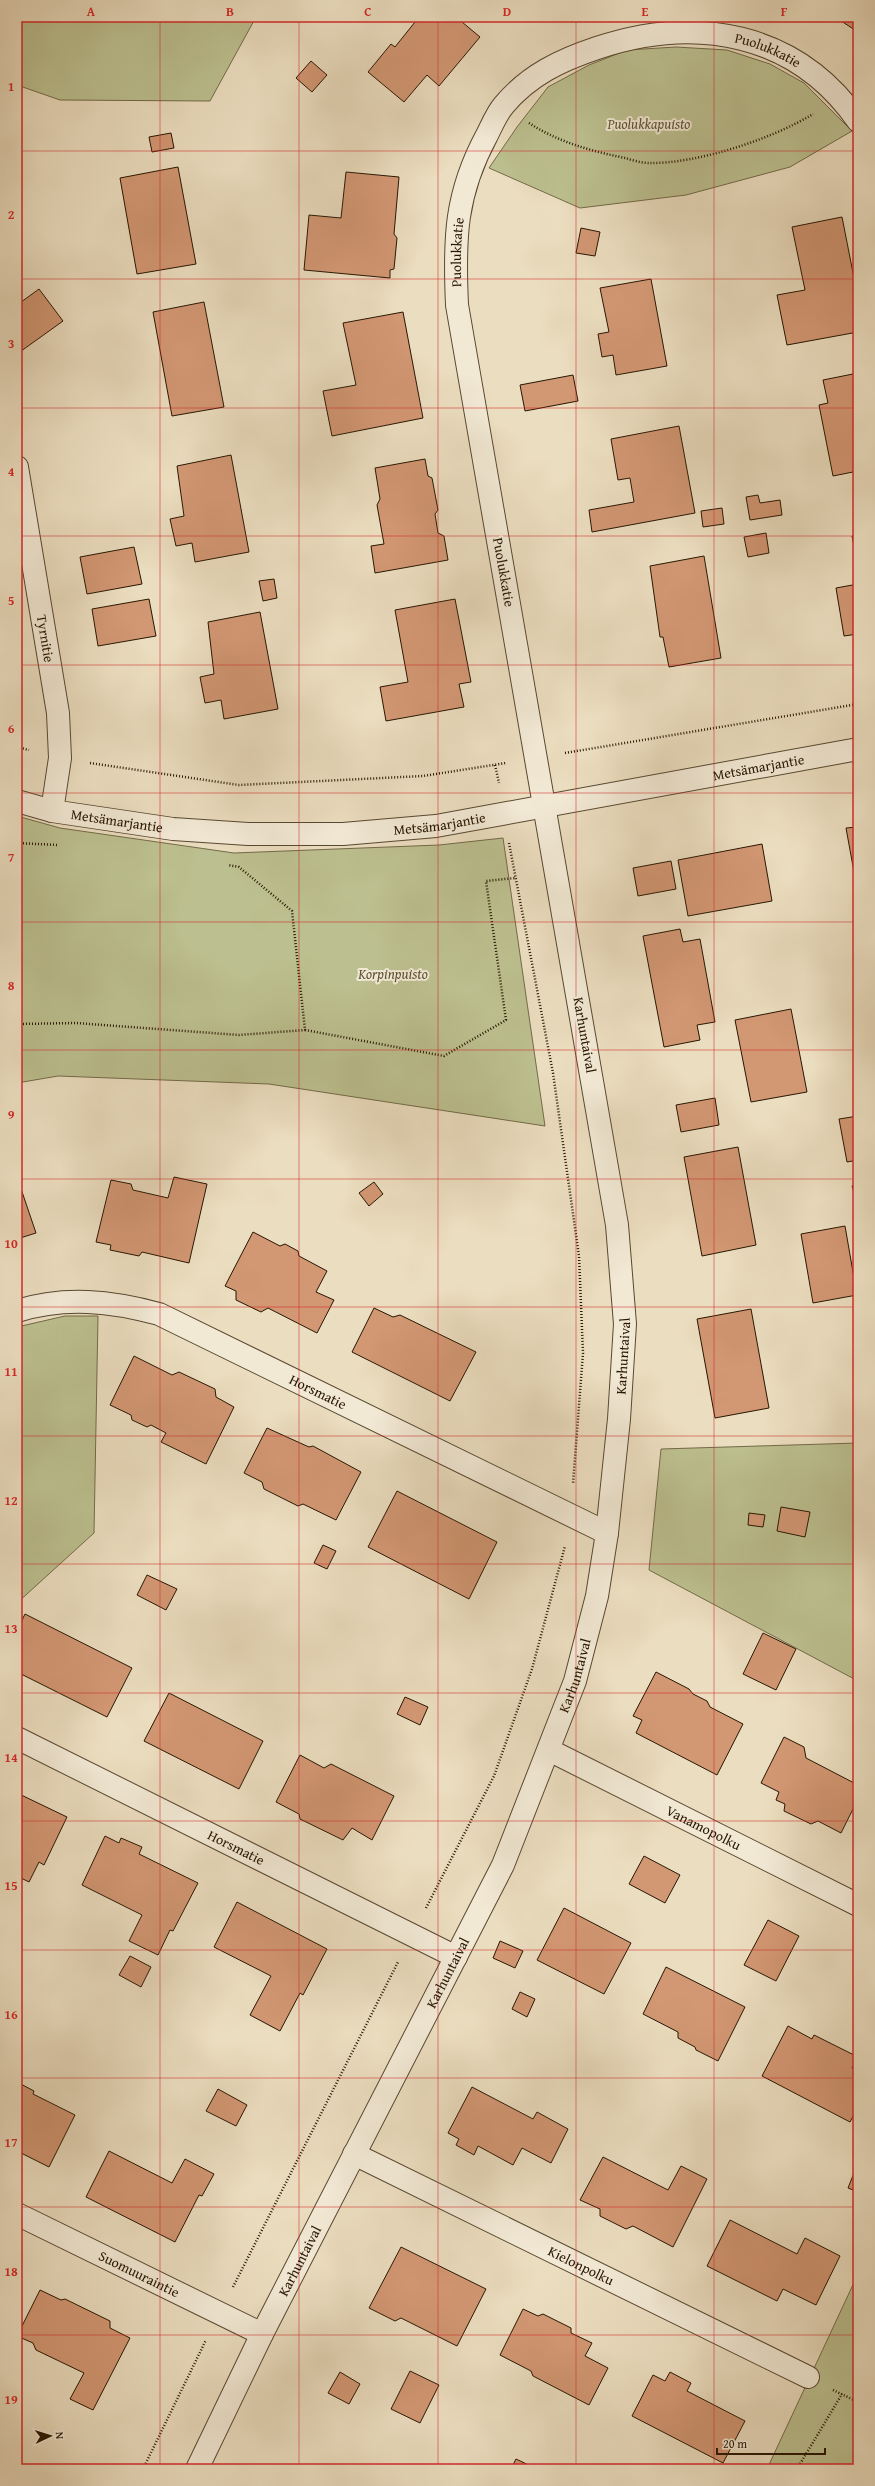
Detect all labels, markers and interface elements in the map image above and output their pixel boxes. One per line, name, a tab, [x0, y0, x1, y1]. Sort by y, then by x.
text: A	[87, 2, 96, 21]
text: B	[226, 2, 234, 21]
text: C	[364, 2, 372, 21]
text: D	[503, 2, 511, 21]
text: E	[642, 2, 649, 21]
text: F	[781, 2, 788, 21]
street label: Puolukkatie	[733, 28, 805, 73]
text: 1	[8, 77, 14, 96]
park label: Puolukkapuisto	[607, 114, 690, 134]
text: 2	[8, 205, 15, 224]
street label: Puolukkatie	[446, 216, 469, 288]
text: 3	[8, 334, 14, 353]
text: 4	[8, 462, 15, 481]
street label: Puolukkatie	[488, 536, 520, 609]
text: 5	[8, 591, 15, 610]
street label: Tyrnitie	[32, 613, 59, 664]
text: 6	[8, 719, 15, 738]
street label: Metsämarjantie	[711, 749, 806, 785]
street label: Metsämarjantie	[70, 804, 165, 837]
street label: Metsämarjantie	[393, 807, 488, 840]
text: 7	[8, 848, 15, 867]
park label: Korpinpuisto	[357, 964, 428, 984]
text: 8	[8, 976, 15, 995]
street label: Karhuntaival	[568, 995, 602, 1075]
text: 9	[8, 1105, 15, 1124]
text: 10	[4, 1234, 18, 1253]
street label: Karhuntaival	[611, 1317, 635, 1395]
text: 11	[4, 1362, 18, 1381]
street label: Horsmatie	[286, 1369, 350, 1414]
text: 12	[4, 1491, 18, 1510]
text: 13	[4, 1619, 18, 1638]
street label: Karhuntaival	[554, 1636, 596, 1715]
text: 14	[4, 1748, 18, 1767]
street label: Vanamopolku	[663, 1800, 745, 1855]
street label: Horsmatie	[204, 1825, 269, 1870]
text: 15	[4, 1876, 18, 1895]
street label: Karhuntaival	[421, 1934, 474, 2011]
text: 16	[4, 2005, 18, 2024]
text: 17	[4, 2133, 18, 2152]
street label: Karhuntaival	[273, 2222, 326, 2300]
street label: Kielonpolku	[545, 2241, 618, 2290]
street label: Suomuuraintie	[95, 2246, 183, 2302]
text: 18	[4, 2262, 18, 2281]
text: 19	[4, 2390, 18, 2409]
north arrow	[30, 2416, 70, 2456]
scale bar	[717, 2430, 825, 2456]
text: N	[52, 2431, 68, 2440]
text: 20 m	[723, 2435, 747, 2452]

